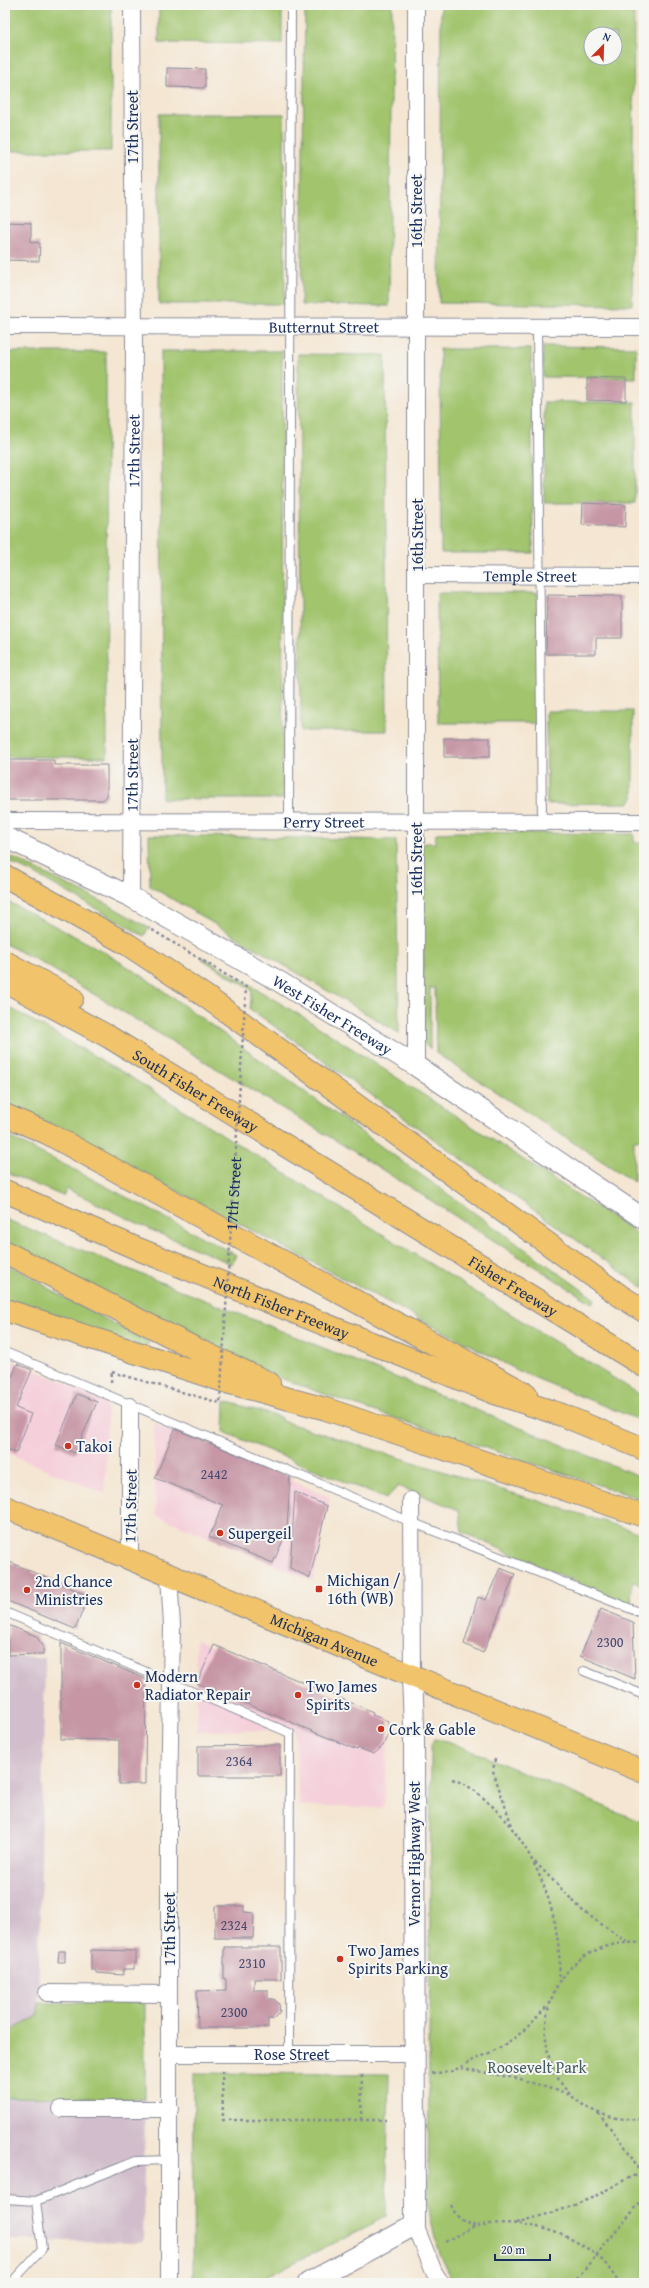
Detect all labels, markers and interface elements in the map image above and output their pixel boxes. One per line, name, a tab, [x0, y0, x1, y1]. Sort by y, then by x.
north arrow	[583, 26, 623, 66]
text: N	[600, 28, 614, 46]
street label: 17th Street	[120, 90, 144, 164]
street label: 16th Street	[404, 174, 428, 248]
street label: Butternut Street	[269, 314, 380, 339]
street label: 17th Street	[121, 414, 146, 488]
street label: 16th Street	[405, 498, 429, 572]
street label: Temple Street	[483, 563, 577, 588]
street label: 17th Street	[119, 738, 144, 812]
street label: Perry Street	[283, 809, 365, 834]
street label: 16th Street	[404, 822, 428, 896]
street label: West Fisher Freeway	[268, 968, 397, 1061]
street label: South Fisher Freeway	[128, 1042, 263, 1138]
street label: 17th Street	[219, 1156, 247, 1231]
street label: Fisher Freeway	[464, 1249, 563, 1322]
street label: North Fisher Freeway	[210, 1269, 353, 1345]
place label: Takoi	[76, 1434, 113, 1458]
marker: Takoi	[63, 1441, 73, 1451]
house number: 2442	[201, 1464, 227, 1484]
street label: 17th Street	[117, 1468, 143, 1543]
place label: Supergeil	[228, 1521, 292, 1545]
marker: Supergeil	[215, 1528, 225, 1538]
place label: Michigan / 16th (WB)	[327, 1568, 401, 1610]
place label: 2nd Chance Ministries	[35, 1569, 113, 1611]
marker: Michigan / 16th (WB)	[314, 1584, 324, 1594]
marker: 2nd Chance Ministries	[22, 1585, 32, 1595]
street label: Michigan Avenue	[267, 1606, 382, 1673]
house number: 2300	[597, 1632, 624, 1652]
place label: Modern Radiator Repair	[145, 1664, 251, 1706]
place label: Two James Spirits	[306, 1674, 377, 1716]
marker: Modern Radiator Repair	[132, 1680, 142, 1690]
marker: Two James Spirits	[293, 1690, 303, 1700]
place label: Cork & Gable	[389, 1717, 476, 1741]
marker: Cork & Gable	[376, 1724, 386, 1734]
house number: 2364	[226, 1751, 253, 1771]
street label: Vernor Highway West	[402, 1781, 426, 1927]
street label: 17th Street	[157, 1892, 181, 1966]
house number: 2324	[221, 1915, 248, 1935]
place label: Two James Spirits Parking	[348, 1938, 448, 1980]
house number: 2310	[239, 1953, 266, 1973]
marker: Two James Spirits Parking	[335, 1954, 345, 1964]
house number: 2300	[221, 2002, 248, 2022]
street label: Rose Street	[254, 2042, 330, 2066]
park label: Roosevelt Park	[487, 2055, 587, 2079]
scale bar	[495, 2236, 550, 2262]
text: 20 m	[501, 2241, 525, 2258]

